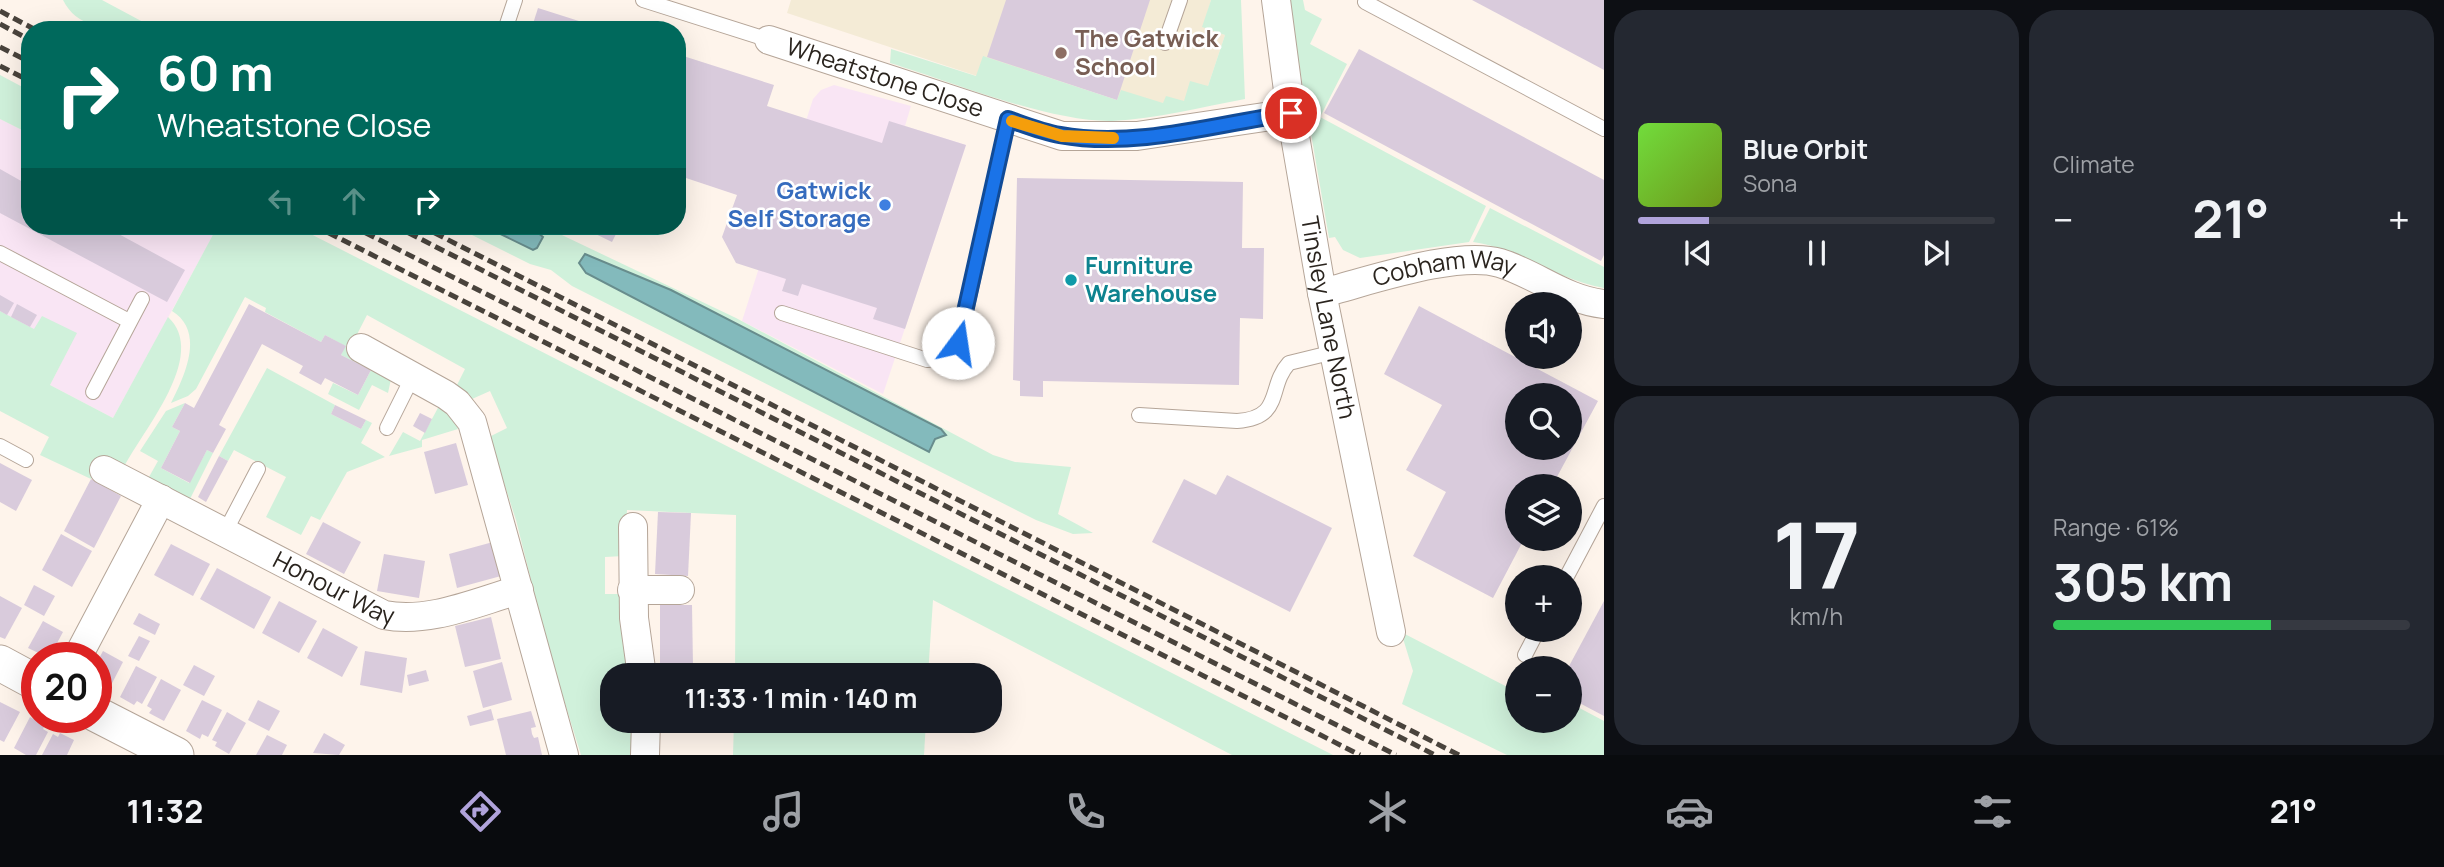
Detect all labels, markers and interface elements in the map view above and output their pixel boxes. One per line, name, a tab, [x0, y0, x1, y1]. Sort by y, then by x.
place label: The Gatwick School	[1075, 21, 1219, 82]
street label: Wheatstone Close	[782, 29, 988, 124]
text: 60 m	[157, 39, 274, 106]
marker: The Gatwick School	[1053, 45, 1069, 61]
icon: right	[42, 49, 133, 140]
pin	[1261, 83, 1321, 143]
icon: arrive	[1272, 94, 1310, 132]
text: Wheatstone Close	[157, 103, 431, 147]
text: Blue Orbit	[1743, 131, 1868, 167]
text: Climate	[2053, 148, 2135, 180]
text: Sona	[1743, 167, 1797, 199]
place label: Gatwick Self Storage	[727, 173, 872, 234]
icon: left	[262, 182, 300, 220]
icon: ahead	[335, 182, 373, 220]
icon: right	[408, 182, 446, 220]
text: 21°	[2192, 183, 2269, 254]
text: −	[2053, 193, 2074, 245]
text: +	[2388, 193, 2410, 245]
marker: Gatwick Self Storage	[877, 197, 893, 213]
street label: Tinsley Lane North	[1294, 214, 1365, 422]
icon: previous	[1679, 234, 1717, 272]
icon: pause	[1798, 234, 1836, 272]
icon: next	[1917, 234, 1955, 272]
street label: Cobham Way	[1369, 242, 1522, 293]
place label: Furniture Warehouse	[1085, 248, 1217, 309]
marker: Furniture Warehouse	[1063, 272, 1079, 288]
map controls	[1505, 292, 1582, 733]
button: sound	[1505, 292, 1582, 369]
position arrow	[921, 306, 995, 380]
button: search	[1505, 383, 1582, 460]
button: layers	[1505, 474, 1582, 551]
text: 17	[1772, 492, 1861, 616]
text: Range · 61%	[2053, 511, 2179, 543]
street label: Honour Way	[268, 542, 397, 632]
text: 305 km	[2053, 546, 2233, 617]
button: +	[1505, 565, 1582, 642]
text: km/h	[1790, 600, 1843, 632]
speed limit sign: 20	[21, 642, 112, 733]
button: −	[1505, 656, 1582, 733]
text: 11:33 · 1 min · 140 m	[685, 680, 918, 716]
icon: directions	[456, 787, 505, 836]
icon: music	[759, 787, 808, 836]
icon: phone	[1061, 787, 1110, 836]
icon: climate	[1363, 787, 1412, 836]
icon: car	[1665, 787, 1714, 836]
icon: filters	[1968, 787, 2017, 836]
text: 11:32	[127, 789, 203, 833]
text: 21°	[2270, 789, 2317, 833]

